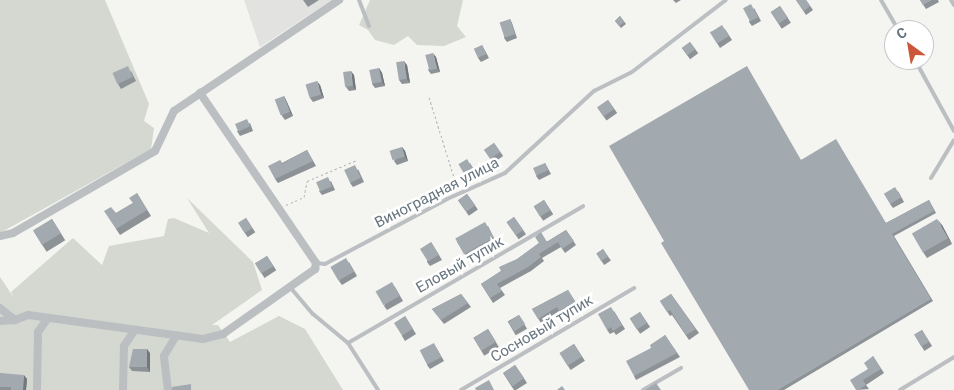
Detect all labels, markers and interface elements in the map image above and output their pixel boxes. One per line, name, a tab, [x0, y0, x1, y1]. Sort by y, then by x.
north arrow	[884, 20, 934, 70]
text: С	[893, 24, 910, 42]
street label: Виноградная улица	[372, 154, 502, 232]
street label: Еловый тупик	[413, 233, 507, 297]
street label: Сосновый тупик	[488, 291, 596, 367]

